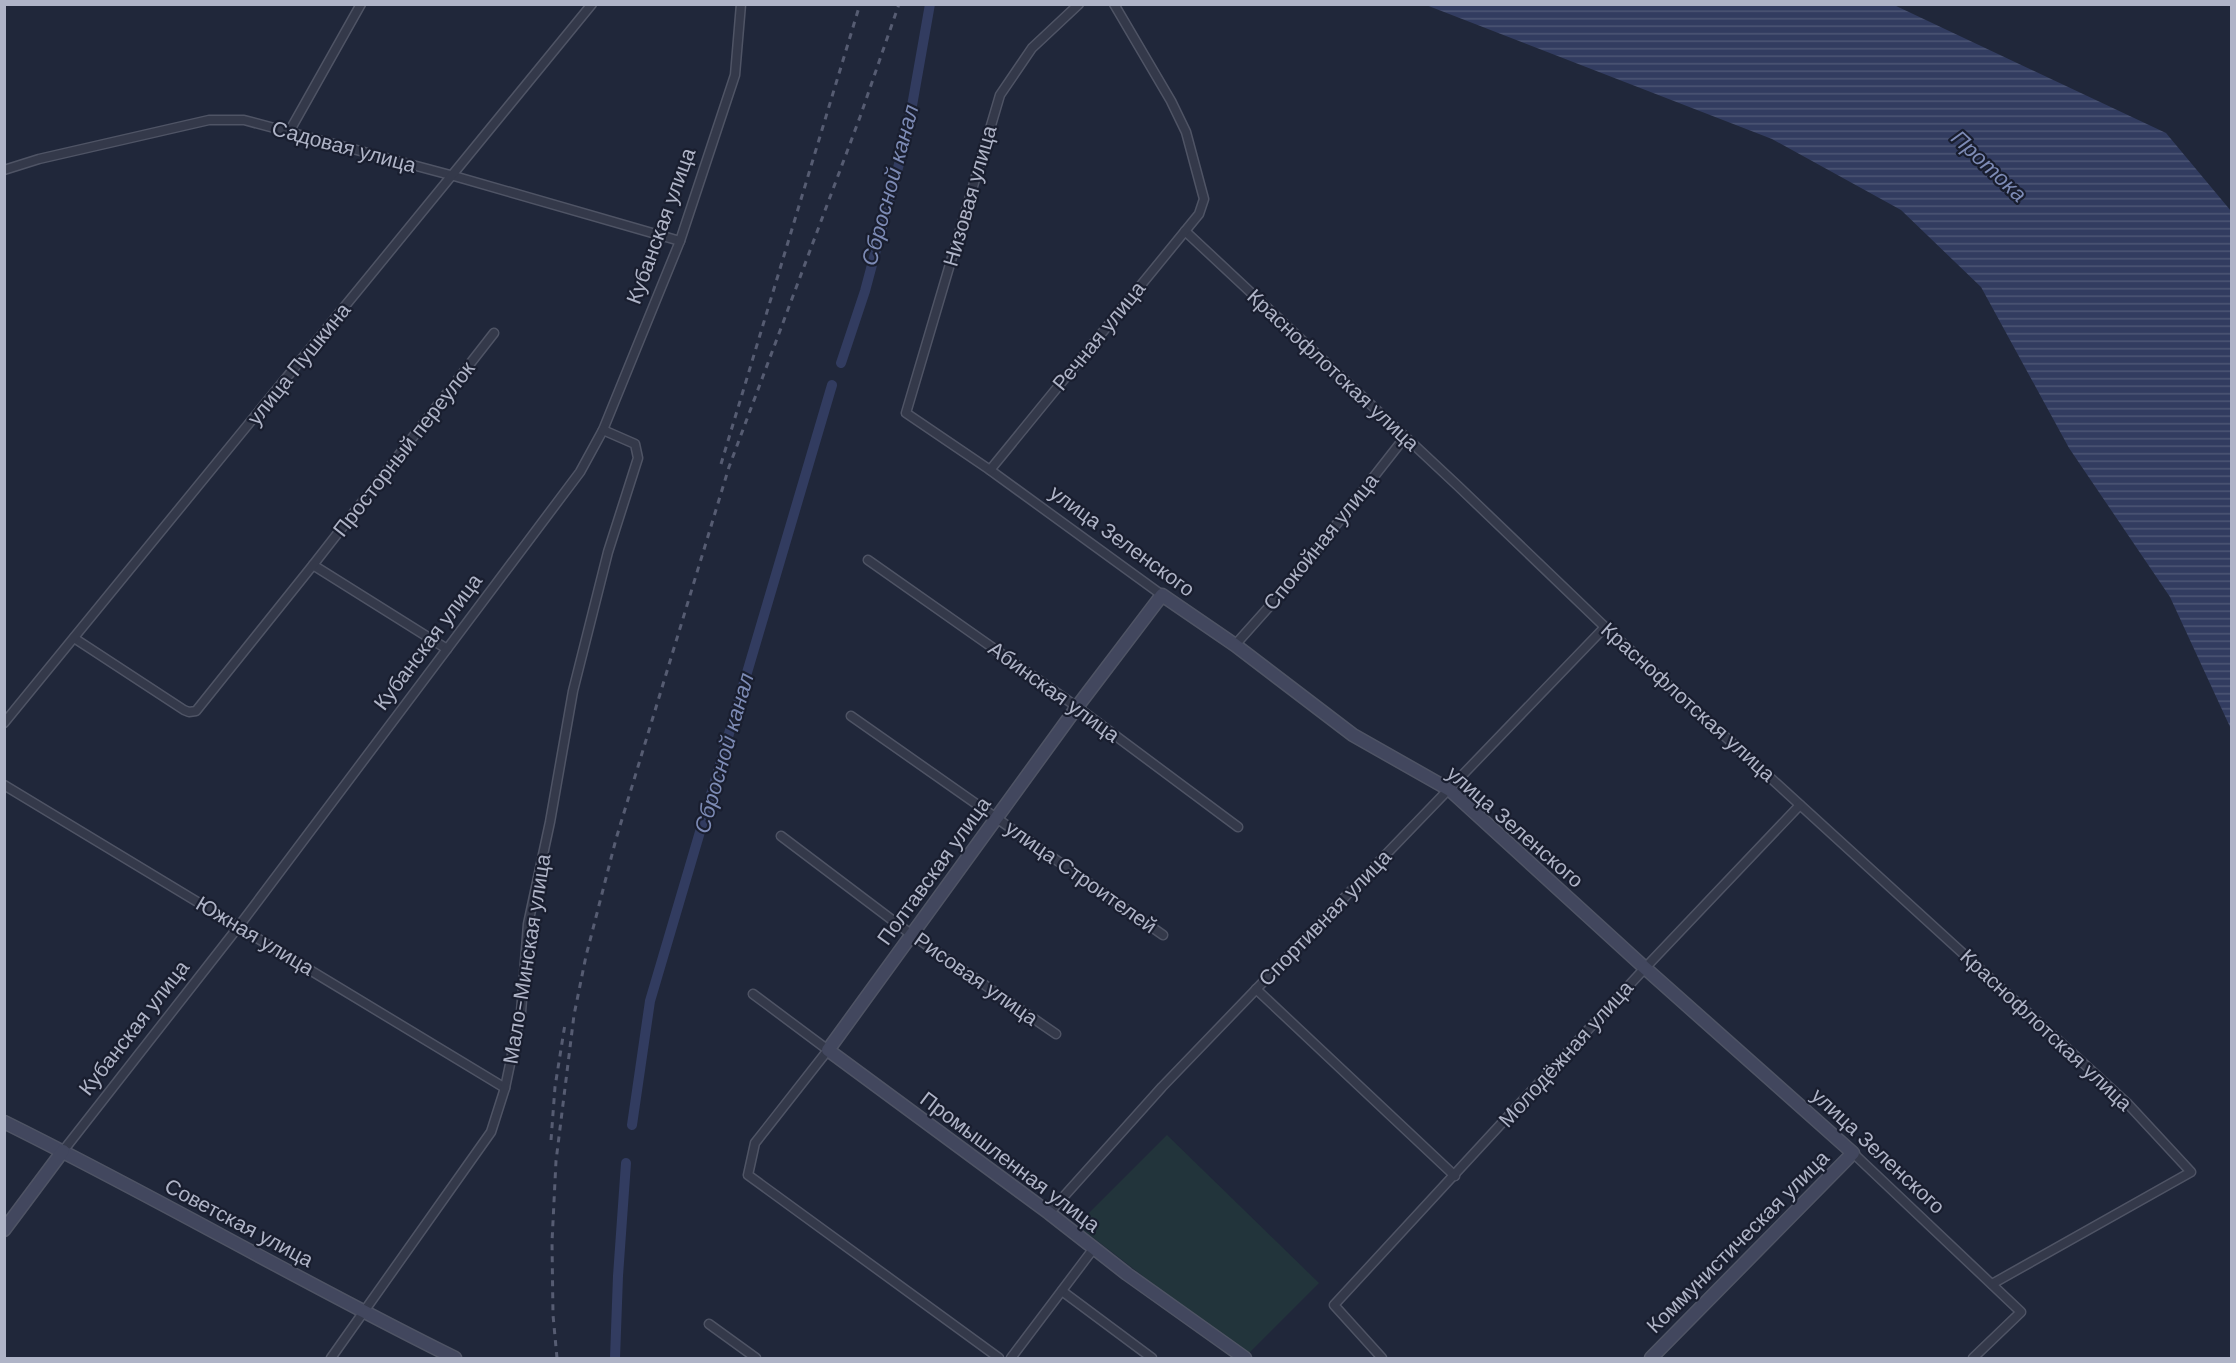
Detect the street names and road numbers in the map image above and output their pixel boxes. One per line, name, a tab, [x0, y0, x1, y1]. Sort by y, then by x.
street label: Садовая улица	[269, 114, 420, 180]
street label: Низовая улица	[937, 122, 1004, 270]
street label: Кубанская улица	[620, 144, 702, 308]
street label: Речная улица	[1046, 275, 1152, 396]
street label: Краснофлотская улица	[1241, 283, 1425, 457]
street label: улица Пушкина	[241, 297, 357, 431]
street label: Просторный переулок	[327, 355, 482, 542]
street label: Спокойная улица	[1257, 467, 1385, 616]
street label: улица Зеленского	[1044, 479, 1200, 603]
street label: Кубанская улица	[367, 568, 489, 716]
street label: Краснофлотская улица	[1595, 616, 1781, 788]
street label: Абинская улица	[983, 635, 1126, 749]
street label: улица Зеленского	[1441, 760, 1589, 894]
street label: Полтавская улица	[871, 791, 998, 951]
street label: улица Строителей	[1000, 814, 1162, 940]
street label: Спортивная улица	[1252, 843, 1398, 992]
street label: Мало-Минская улица	[497, 852, 557, 1066]
street label: Южная улица	[191, 890, 320, 982]
street label: Рисовая улица	[908, 926, 1044, 1032]
street label: Краснофлотская улица	[1954, 943, 2138, 1117]
street label: Кубанская улица	[72, 954, 196, 1101]
street label: Молодёжная улица	[1492, 974, 1640, 1133]
street label: улица Зеленского	[1805, 1082, 1951, 1220]
street label: Промышленная улица	[914, 1085, 1106, 1239]
street label: Коммунистическая улица	[1640, 1144, 1836, 1340]
street label: Советская улица	[160, 1172, 319, 1274]

